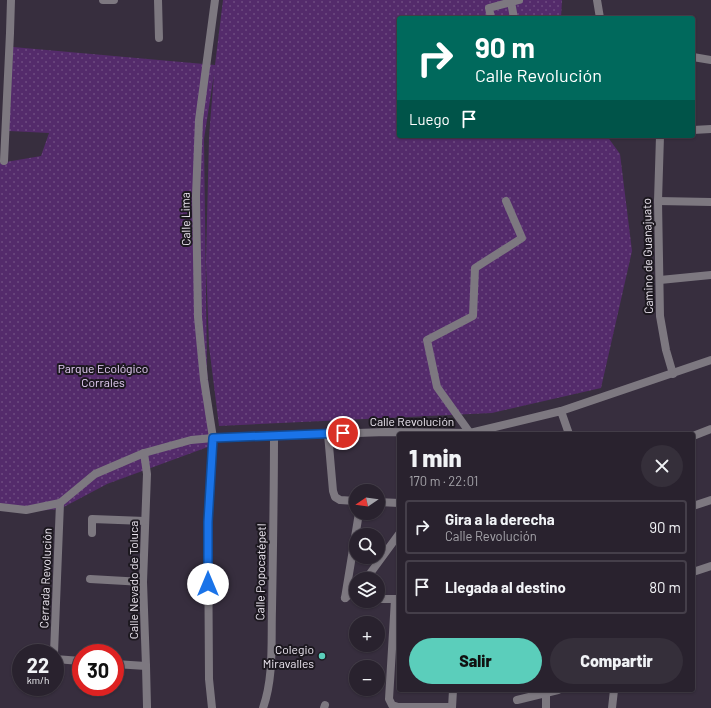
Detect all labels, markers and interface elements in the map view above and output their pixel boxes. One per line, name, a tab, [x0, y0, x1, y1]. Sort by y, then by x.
text: 90 m	[475, 30, 535, 64]
icon: right	[409, 32, 461, 84]
text: Calle Revolución	[475, 64, 602, 86]
icon: arrive	[458, 108, 480, 130]
text: Luego	[409, 110, 450, 128]
street label: Calle Lima	[178, 192, 192, 246]
street label: Camino de Guanajuato	[639, 198, 655, 314]
park label: Parque Ecológico Corrales	[58, 361, 148, 389]
street label: Calle Revolución	[370, 414, 454, 428]
pin	[326, 416, 360, 450]
icon: arrive	[332, 422, 354, 444]
text: 1 min	[409, 443, 462, 472]
button: close	[641, 445, 683, 487]
text: 170 m · 22:01	[409, 473, 478, 489]
north arrow	[349, 484, 385, 520]
map controls	[349, 484, 385, 696]
text: Gira a la derecha	[445, 510, 555, 528]
icon: right	[411, 516, 433, 538]
text: 90 m	[649, 518, 681, 536]
street label: Calle Nevado de Toluca	[126, 521, 140, 639]
street label: Calle Popocatépetl	[252, 523, 268, 621]
street label: Cerrada Revolución	[36, 527, 54, 629]
button: search	[349, 528, 385, 564]
text: Calle Revolución	[445, 528, 537, 544]
position arrow	[187, 563, 229, 605]
button: layers	[349, 572, 385, 608]
icon: arrive	[411, 576, 433, 598]
text: Llegada al destino	[445, 578, 566, 596]
text: 80 m	[649, 578, 681, 596]
button: +	[349, 616, 385, 652]
button: Salir	[409, 638, 542, 684]
button: Compartir	[550, 638, 683, 684]
place label: Colegio Miravalles	[263, 642, 314, 670]
speed limit sign: 30	[72, 644, 124, 696]
marker: Colegio Miravalles	[317, 651, 327, 661]
text: 22	[27, 653, 49, 677]
button: −	[349, 660, 385, 696]
text: km/h	[27, 674, 49, 686]

